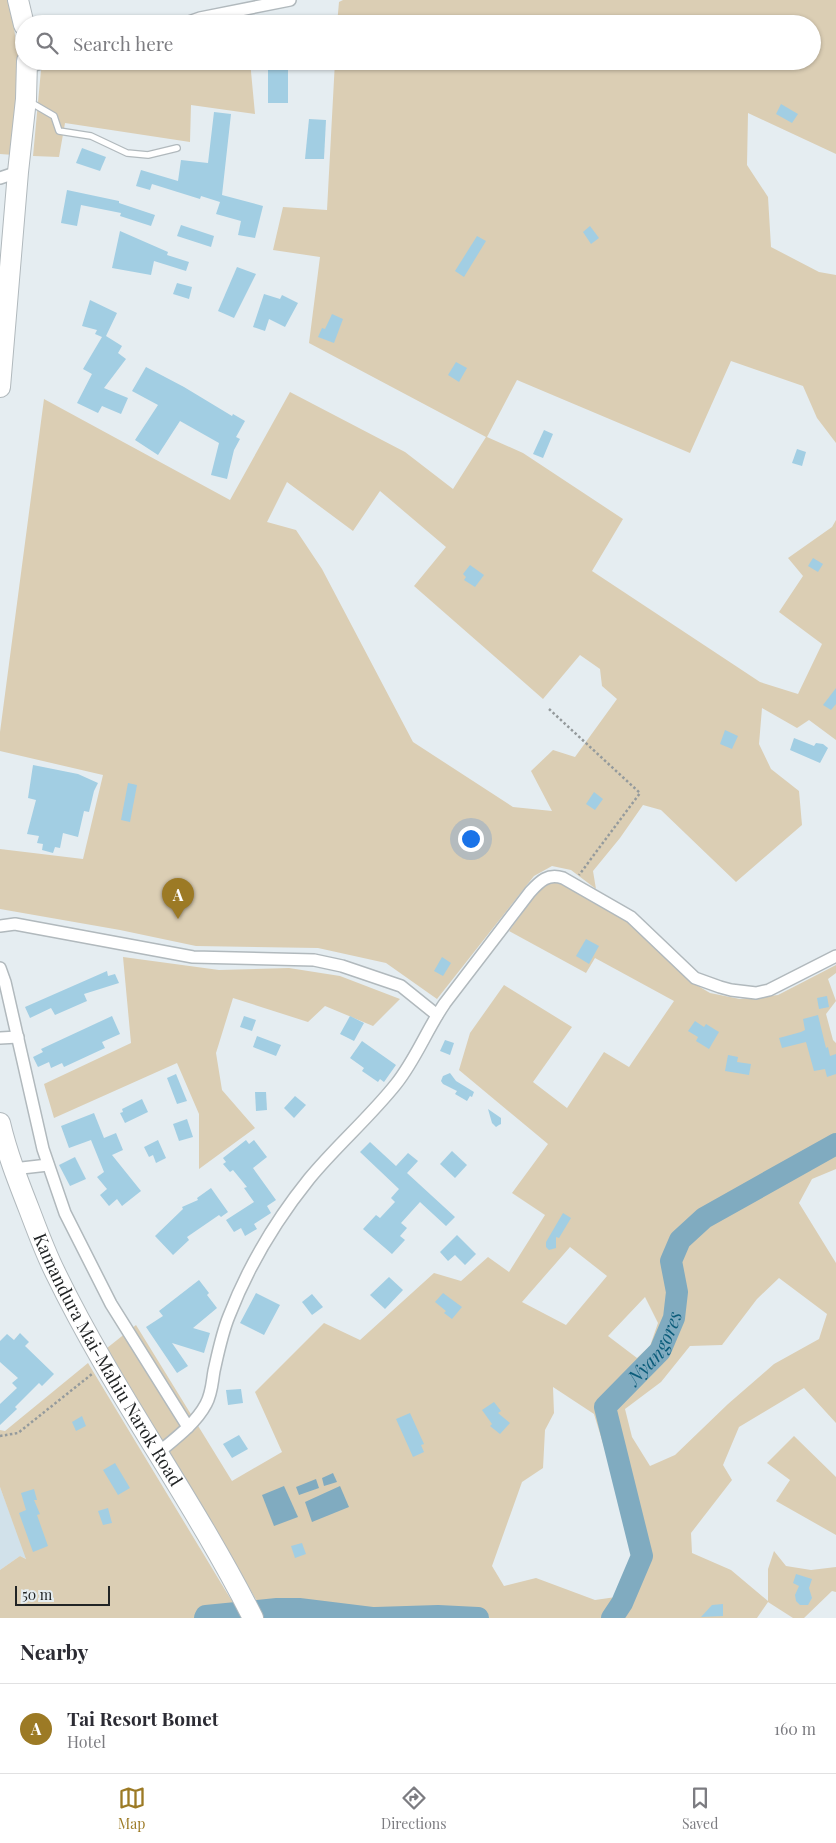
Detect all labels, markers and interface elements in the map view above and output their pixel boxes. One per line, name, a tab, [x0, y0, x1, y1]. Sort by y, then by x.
search box	[15, 15, 821, 70]
icon: search	[33, 29, 61, 57]
text: Search here	[73, 30, 173, 56]
your location	[458, 826, 484, 852]
pin: A	[162, 878, 194, 919]
street label: Kamandura Mai-Mahiu Narok Road	[28, 1229, 189, 1491]
water label: Nyangores	[619, 1310, 687, 1391]
scale bar	[15, 1583, 110, 1606]
text: 50 m	[22, 1585, 52, 1604]
text: Nearby	[20, 1637, 89, 1665]
text: Tai Resort Bomet	[67, 1705, 219, 1731]
text: A	[31, 1718, 41, 1739]
text: 160 m	[774, 1718, 816, 1739]
text: Hotel	[67, 1731, 106, 1752]
tab: Map	[118, 1784, 146, 1833]
tab: Directions	[381, 1784, 447, 1833]
tab: Saved	[682, 1784, 718, 1833]

